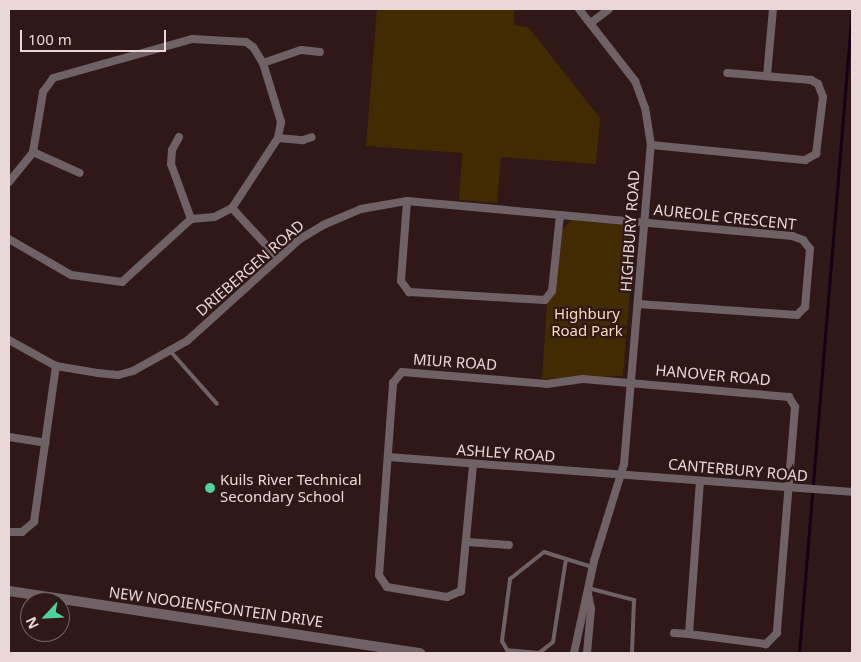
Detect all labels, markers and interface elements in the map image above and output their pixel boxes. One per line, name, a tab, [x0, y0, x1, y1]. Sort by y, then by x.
scale bar	[22, 20, 169, 52]
text: 100 m	[28, 29, 72, 49]
street label: HIGHBURY ROAD	[617, 170, 643, 292]
street label: AUREOLE CRESCENT	[653, 201, 797, 233]
street label: DRIEBERGEN ROAD	[192, 216, 308, 320]
park label: Highbury Road Park	[551, 304, 623, 339]
street label: MIUR ROAD	[412, 350, 498, 374]
street label: HANOVER ROAD	[655, 361, 771, 389]
street label: ASHLEY ROAD	[456, 441, 556, 465]
street label: CANTERBURY ROAD	[667, 455, 809, 485]
place label: Kuils River Technical Secondary School	[220, 470, 362, 505]
marker: Kuils River Technical Secondary School	[204, 482, 216, 494]
street label: NEW NOOIENSFONTEIN DRIVE	[108, 583, 324, 631]
north arrow	[20, 592, 70, 642]
text: N	[21, 614, 43, 632]

